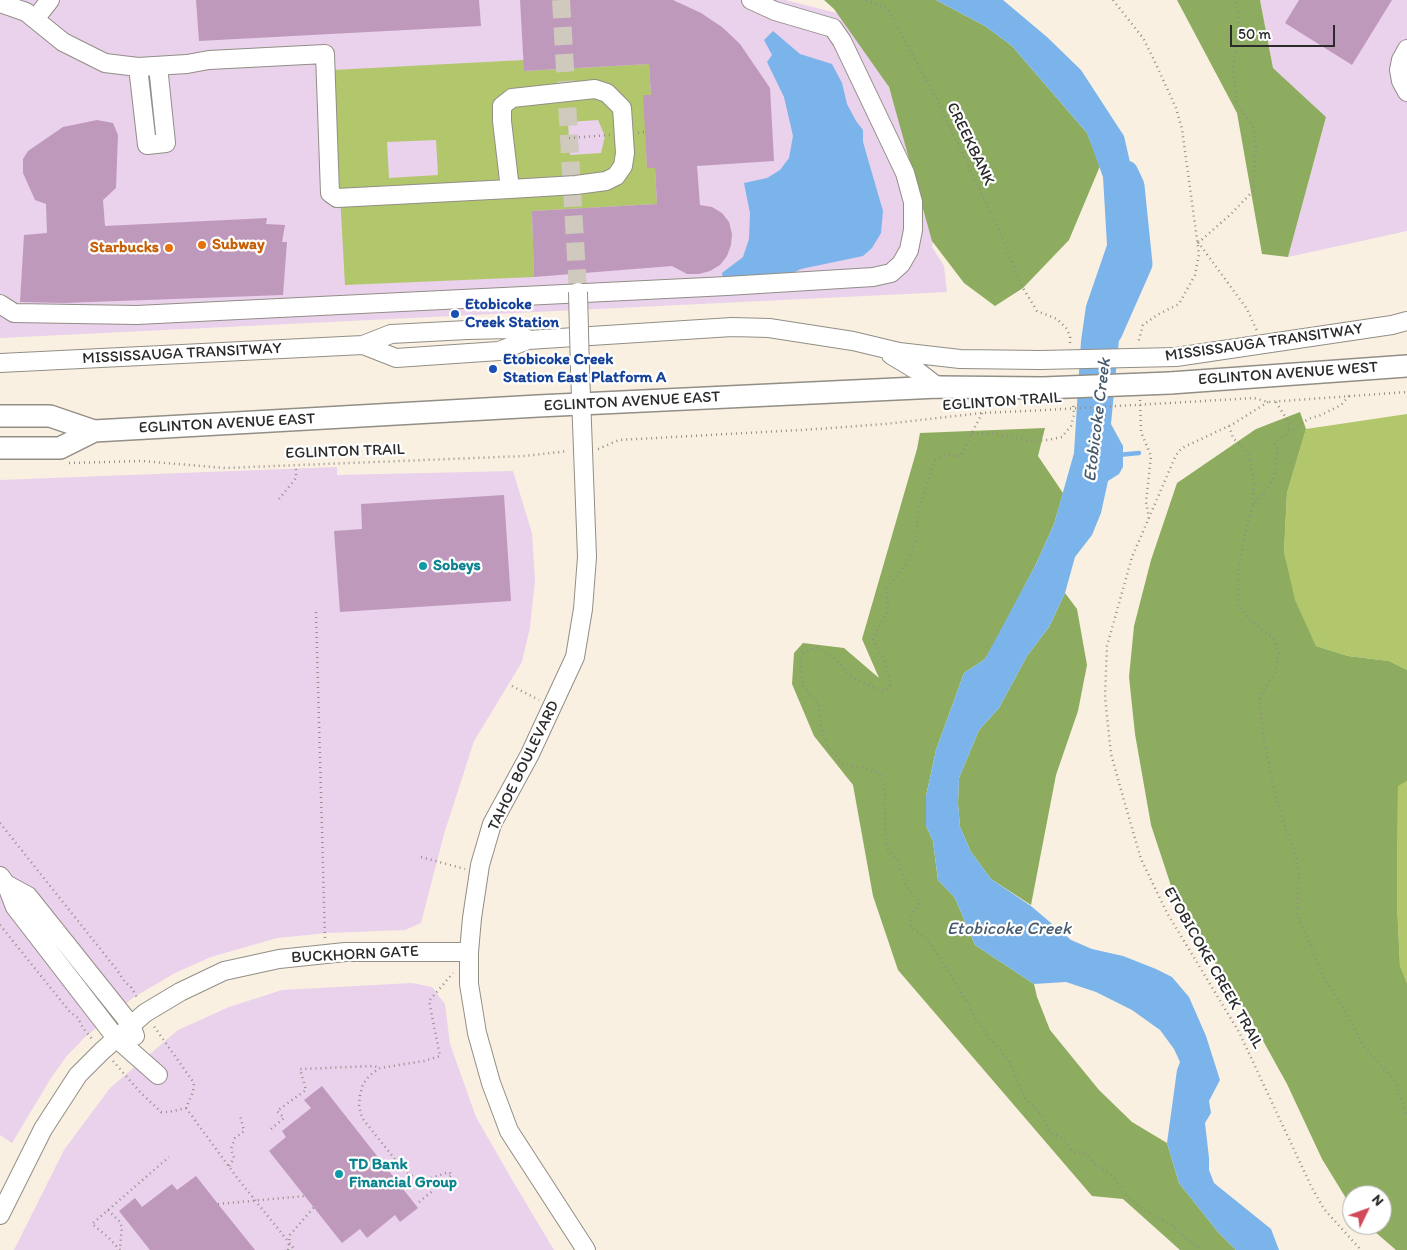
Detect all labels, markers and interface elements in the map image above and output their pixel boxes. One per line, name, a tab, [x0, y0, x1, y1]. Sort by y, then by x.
scale bar	[1232, 15, 1337, 47]
text: 50 m	[1238, 25, 1271, 43]
street label: CREEKBANK	[942, 99, 998, 189]
place label: Subway	[212, 235, 264, 255]
place label: Starbucks	[90, 238, 159, 258]
marker: Subway	[196, 239, 208, 251]
marker: Starbucks	[163, 242, 175, 254]
place label: Etobicoke Creek Station	[465, 295, 559, 333]
marker: Etobicoke Creek Station	[449, 308, 461, 320]
street label: MISSISSAUGA TRANSITWAY	[1164, 320, 1364, 366]
street label: MISSISSAUGA TRANSITWAY	[82, 339, 282, 369]
place label: Etobicoke Creek Station East Platform A	[503, 350, 666, 388]
water label: Etobicoke Creek	[1080, 357, 1116, 483]
street label: EGLINTON AVENUE WEST	[1197, 358, 1379, 390]
marker: Etobicoke Creek Station East Platform A	[487, 363, 499, 375]
street label: EGLINTON AVENUE EAST	[543, 388, 721, 416]
street label: EGLINTON TRAIL	[942, 388, 1062, 416]
street label: EGLINTON AVENUE EAST	[138, 410, 316, 438]
street label: EGLINTON TRAIL	[285, 440, 405, 464]
place label: Sobeys	[433, 556, 481, 576]
marker: Sobeys	[417, 560, 429, 572]
street label: TAHOE BOULEVARD	[484, 698, 564, 834]
street label: ETOBICOKE CREEK TRAIL	[1159, 884, 1267, 1052]
water label: Etobicoke Creek	[947, 918, 1071, 940]
street label: BUCKHORN GATE	[291, 942, 419, 968]
place label: TD Bank Financial Group	[349, 1155, 457, 1193]
marker: TD Bank Financial Group	[333, 1168, 345, 1180]
north arrow	[1342, 1185, 1392, 1235]
text: N	[1368, 1191, 1387, 1209]

